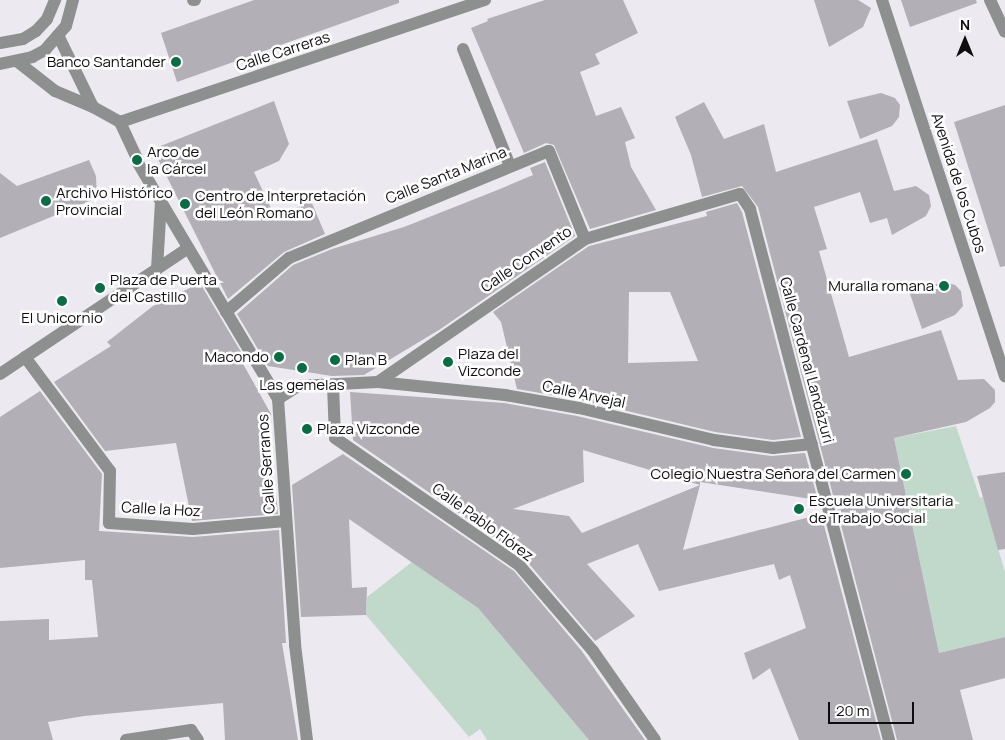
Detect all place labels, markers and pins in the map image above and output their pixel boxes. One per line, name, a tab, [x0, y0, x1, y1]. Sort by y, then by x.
place label: Banco Santander	[47, 53, 166, 71]
marker: Banco Santander	[170, 56, 182, 68]
place label: Arco de la Cárcel	[147, 142, 207, 177]
marker: Arco de la Cárcel	[131, 154, 143, 166]
place label: Archivo Histórico Provincial	[56, 183, 173, 218]
place label: Centro de Interpretación del León Romano	[195, 186, 366, 221]
marker: Archivo Histórico Provincial	[40, 195, 52, 207]
marker: Centro de Interpretación del León Romano	[179, 198, 191, 210]
place label: Plaza de Puerta del Castillo	[110, 270, 217, 305]
place label: Muralla romana	[828, 277, 934, 295]
marker: Muralla romana	[938, 280, 950, 292]
marker: Plaza de Puerta del Castillo	[94, 282, 106, 294]
marker: El Unicornio	[56, 295, 68, 307]
place label: El Unicornio	[21, 309, 103, 327]
place label: Plaza del Vizconde	[458, 344, 521, 379]
place label: Macondo	[204, 348, 269, 366]
marker: Macondo	[273, 351, 285, 363]
place label: Plan B	[345, 351, 387, 369]
marker: Plan B	[329, 354, 341, 366]
marker: Plaza del Vizconde	[442, 356, 454, 368]
marker: Las gemelas	[296, 362, 308, 374]
place label: Las gemelas	[259, 376, 345, 394]
place label: Plaza Vizconde	[317, 420, 420, 438]
marker: Plaza Vizconde	[301, 423, 313, 435]
place label: Colegio Nuestra Señora del Carmen	[651, 465, 896, 483]
marker: Colegio Nuestra Señora del Carmen	[900, 468, 912, 480]
place label: Escuela Universitaria de Trabajo Social	[809, 491, 953, 526]
marker: Escuela Universitaria de Trabajo Social	[793, 503, 805, 515]

